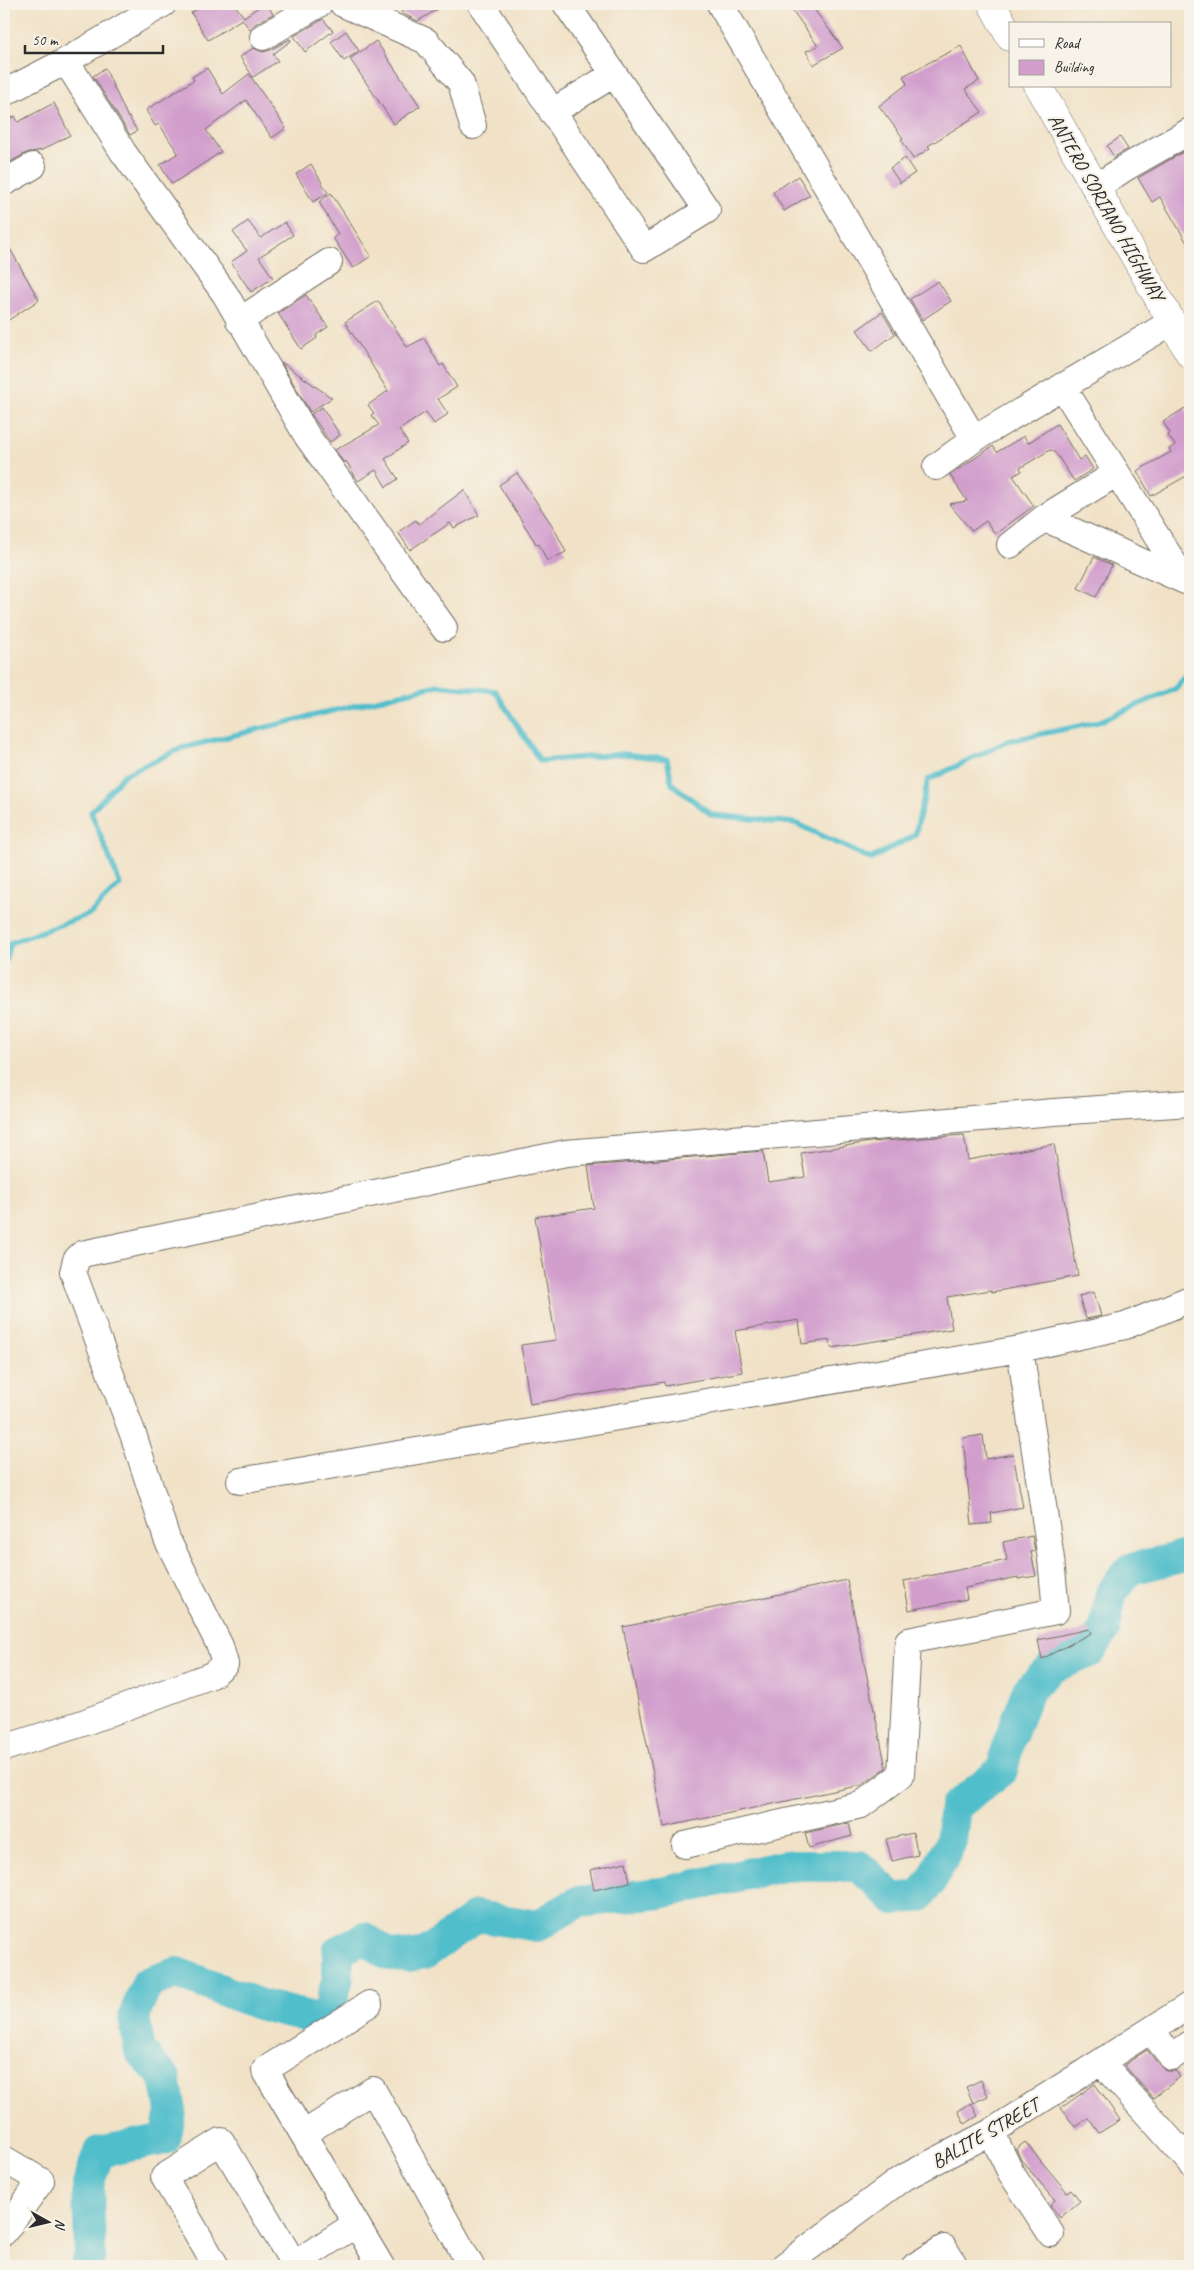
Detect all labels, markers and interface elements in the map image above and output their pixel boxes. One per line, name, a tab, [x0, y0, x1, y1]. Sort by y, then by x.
scale bar	[25, 22, 162, 54]
legend	[1009, 22, 1172, 88]
text: 50 m	[32, 31, 59, 50]
text: Road	[1054, 34, 1081, 53]
text: Building	[1054, 58, 1094, 77]
street label: ANTERO SORIANO HIGHWAY	[1043, 109, 1172, 308]
street label: BALITE STREET	[927, 2091, 1047, 2174]
north arrow	[22, 2198, 72, 2248]
text: N	[51, 2218, 69, 2232]

